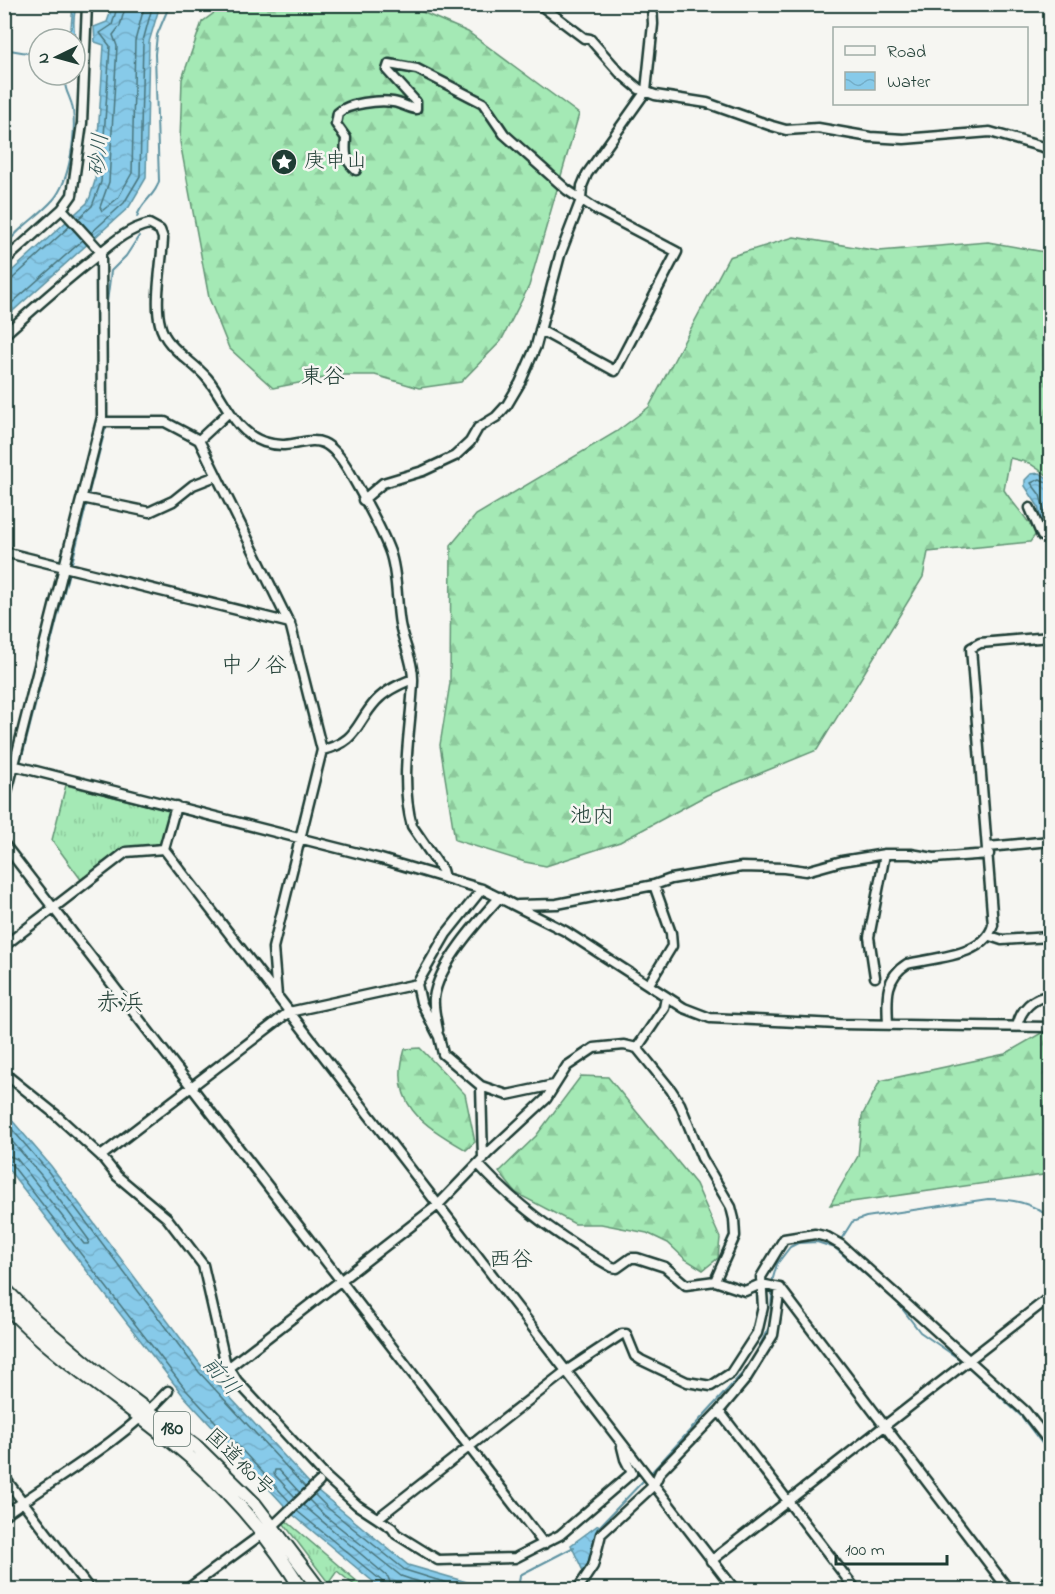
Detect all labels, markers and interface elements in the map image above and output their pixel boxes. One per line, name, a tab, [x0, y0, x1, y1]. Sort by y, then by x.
north arrow	[27, 27, 87, 87]
legend	[833, 27, 1028, 105]
text: Road	[887, 40, 926, 66]
text: N	[32, 52, 56, 65]
text: Water	[887, 70, 931, 96]
water label: 砂川	[82, 131, 118, 179]
place icon: 庚申山	[269, 147, 299, 177]
place label: 庚申山	[304, 147, 367, 177]
district label: 東谷	[301, 362, 345, 394]
district label: 中ノ谷	[221, 651, 287, 683]
district label: 池内	[570, 801, 614, 833]
district label: 赤浜	[96, 987, 144, 1022]
district label: 西谷	[489, 1245, 533, 1277]
water label: 前川	[193, 1350, 247, 1404]
road number: 180	[154, 1412, 190, 1446]
street label: 国道180号	[197, 1422, 281, 1504]
scale bar	[836, 1528, 947, 1566]
text: 100 m	[845, 1538, 885, 1564]

